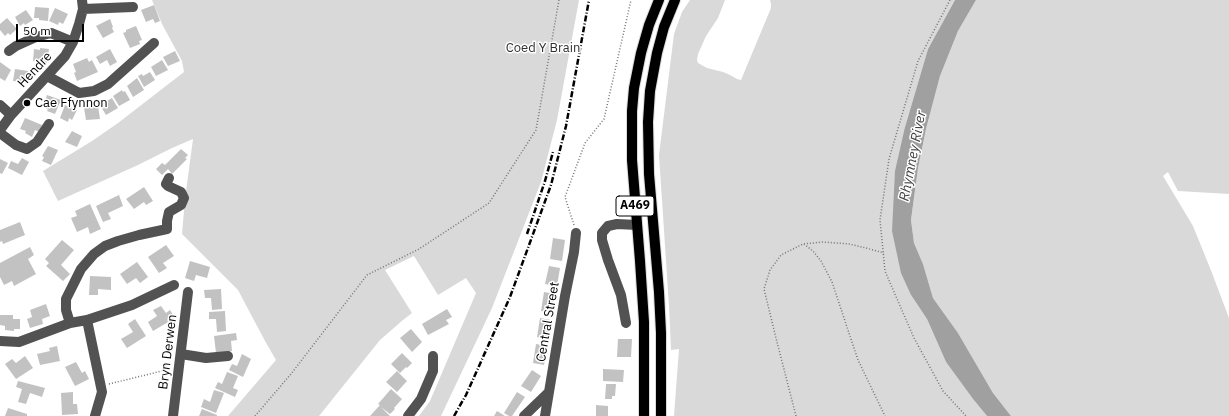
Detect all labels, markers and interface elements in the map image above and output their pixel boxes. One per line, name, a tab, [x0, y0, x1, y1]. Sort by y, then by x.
scale bar	[18, 16, 86, 42]
text: 50 m	[23, 23, 51, 38]
park label: Coed Y Brain	[506, 40, 580, 56]
street label: Hendre	[15, 49, 55, 91]
place label: Cae Ffynnon	[35, 95, 108, 111]
marker: Cae Ffynnon	[22, 98, 32, 108]
water label: Rhymney River	[896, 109, 930, 203]
road number: A469	[616, 196, 654, 216]
street label: Central Street	[533, 281, 563, 363]
street label: Bryn Derwen	[156, 314, 180, 390]

